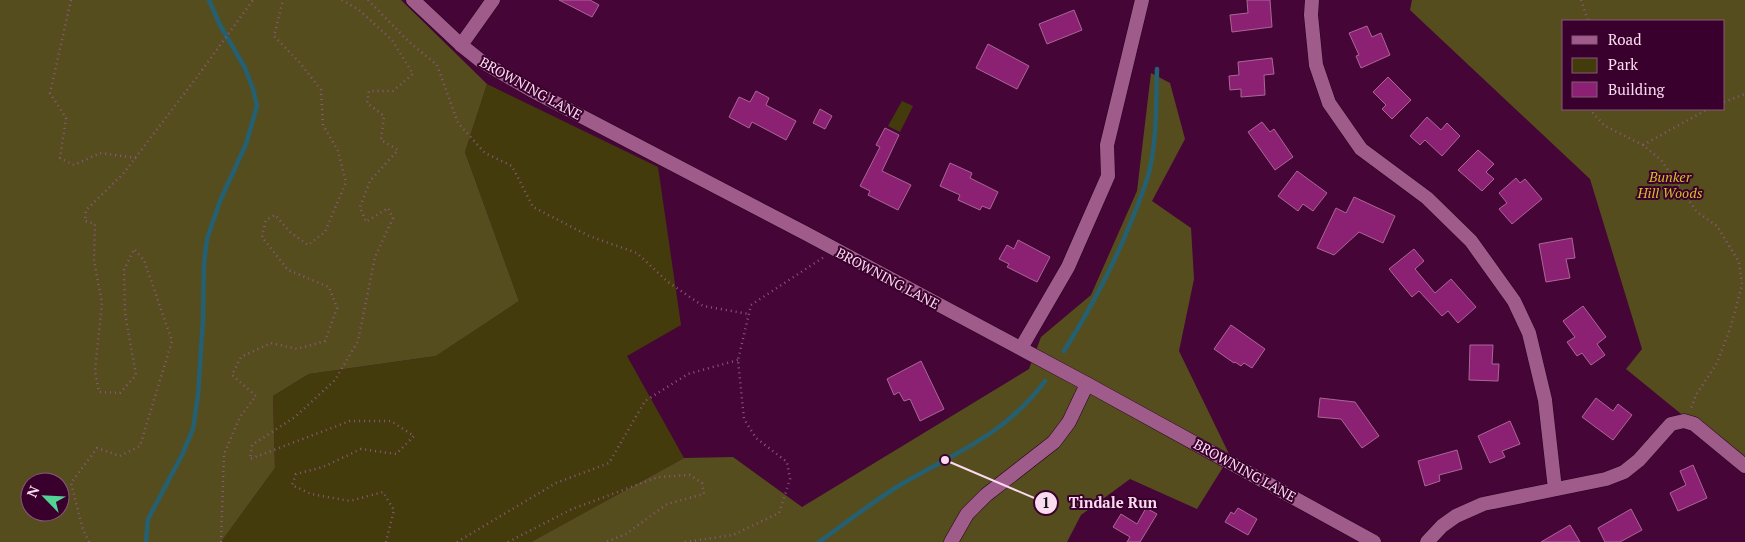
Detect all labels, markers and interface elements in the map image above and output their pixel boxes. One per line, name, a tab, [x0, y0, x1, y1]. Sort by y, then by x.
legend	[1562, 20, 1725, 110]
text: Road	[1608, 29, 1641, 49]
street label: BROWNING LANE	[476, 52, 586, 124]
text: Park	[1608, 54, 1638, 74]
text: Building	[1608, 79, 1666, 99]
park label: Bunker Hill Woods	[1636, 167, 1703, 202]
street label: BROWNING LANE	[833, 243, 943, 313]
street label: BROWNING LANE	[1190, 434, 1300, 506]
north arrow	[20, 472, 70, 522]
text: N	[22, 482, 44, 500]
callout: Tindale Run	[1034, 488, 1167, 518]
text: 1	[1042, 492, 1050, 512]
text: Tindale Run	[1069, 492, 1158, 512]

